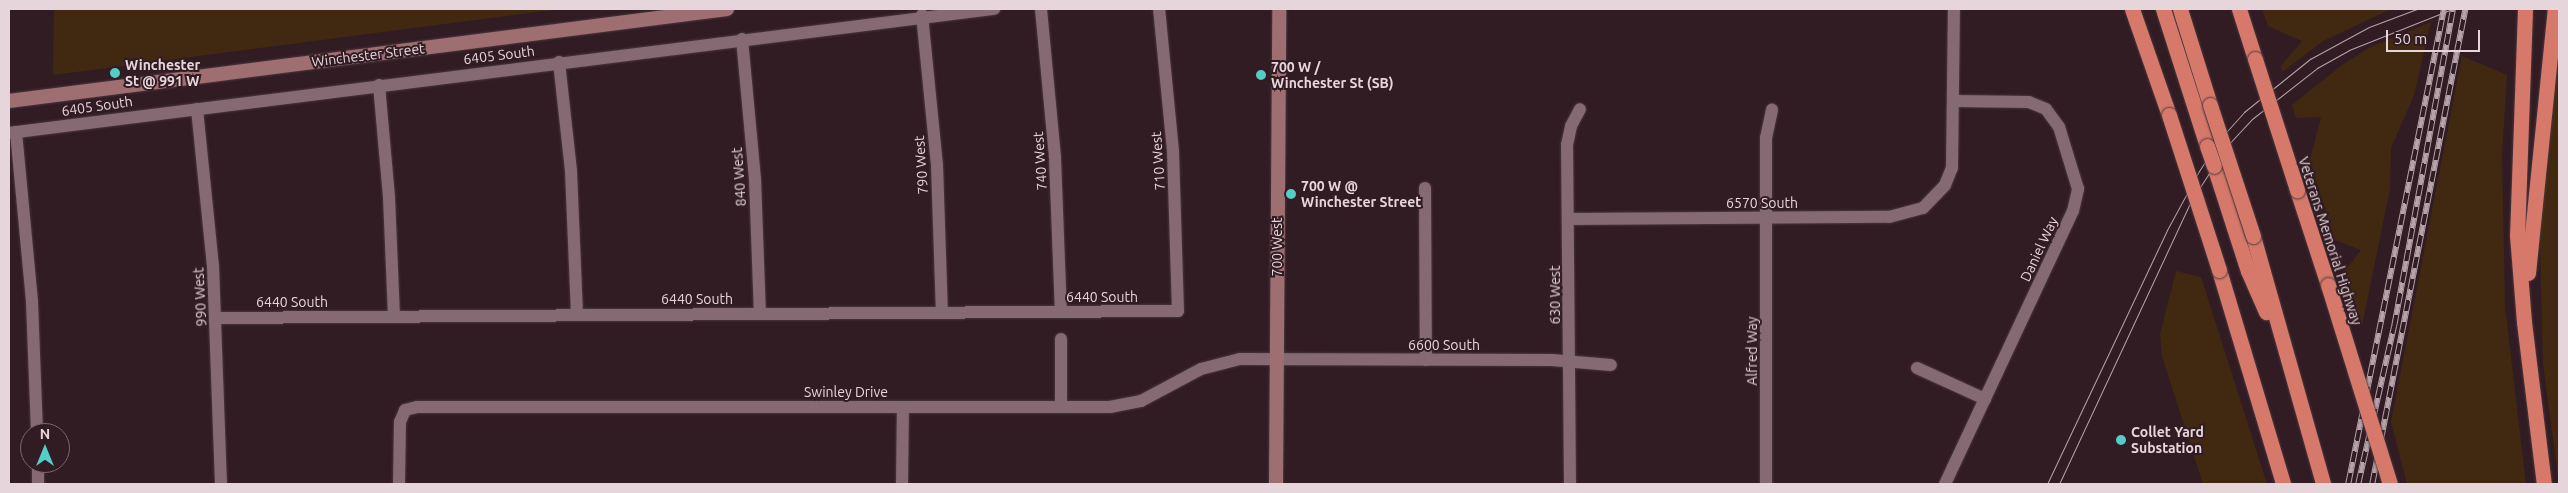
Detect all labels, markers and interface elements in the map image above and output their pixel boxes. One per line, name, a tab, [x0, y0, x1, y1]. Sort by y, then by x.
scale bar	[2388, 20, 2482, 52]
text: 50 m	[2394, 30, 2427, 47]
street label: Winchester Street	[311, 40, 425, 70]
street label: 6405 South	[462, 42, 536, 68]
place label: Winchester St @ 991 W	[125, 57, 200, 90]
place label: 700 W / Winchester St (SB)	[1271, 59, 1394, 92]
marker: Winchester St @ 991 W	[109, 67, 121, 79]
marker: 700 W / Winchester St (SB)	[1255, 69, 1267, 81]
street label: 6405 South	[60, 93, 134, 119]
street label: 740 West	[1030, 131, 1050, 191]
street label: 710 West	[1148, 131, 1168, 191]
street label: 790 West	[911, 135, 931, 195]
street label: 840 West	[729, 147, 749, 207]
street label: Veterans Memorial Highway	[2295, 155, 2365, 327]
place label: 700 W @ Winchester Street	[1301, 178, 1421, 210]
marker: 700 W @ Winchester Street	[1285, 188, 1297, 200]
street label: 6570 South	[1726, 195, 1798, 211]
street label: Daniel Way	[2017, 214, 2061, 284]
street label: 700 West	[1269, 218, 1285, 276]
street label: 630 West	[1547, 266, 1563, 324]
street label: 990 West	[190, 267, 210, 327]
street label: 6440 South	[1066, 289, 1138, 305]
street label: 6440 South	[661, 291, 733, 307]
street label: 6440 South	[256, 294, 328, 310]
street label: Alfred Way	[1744, 316, 1760, 386]
street label: 6600 South	[1408, 337, 1480, 353]
street label: Swinley Drive	[804, 384, 888, 400]
north arrow	[20, 423, 70, 473]
place label: Collet Yard Substation	[2131, 424, 2204, 457]
text: N	[40, 426, 50, 442]
marker: Collet Yard Substation	[2115, 434, 2127, 446]

